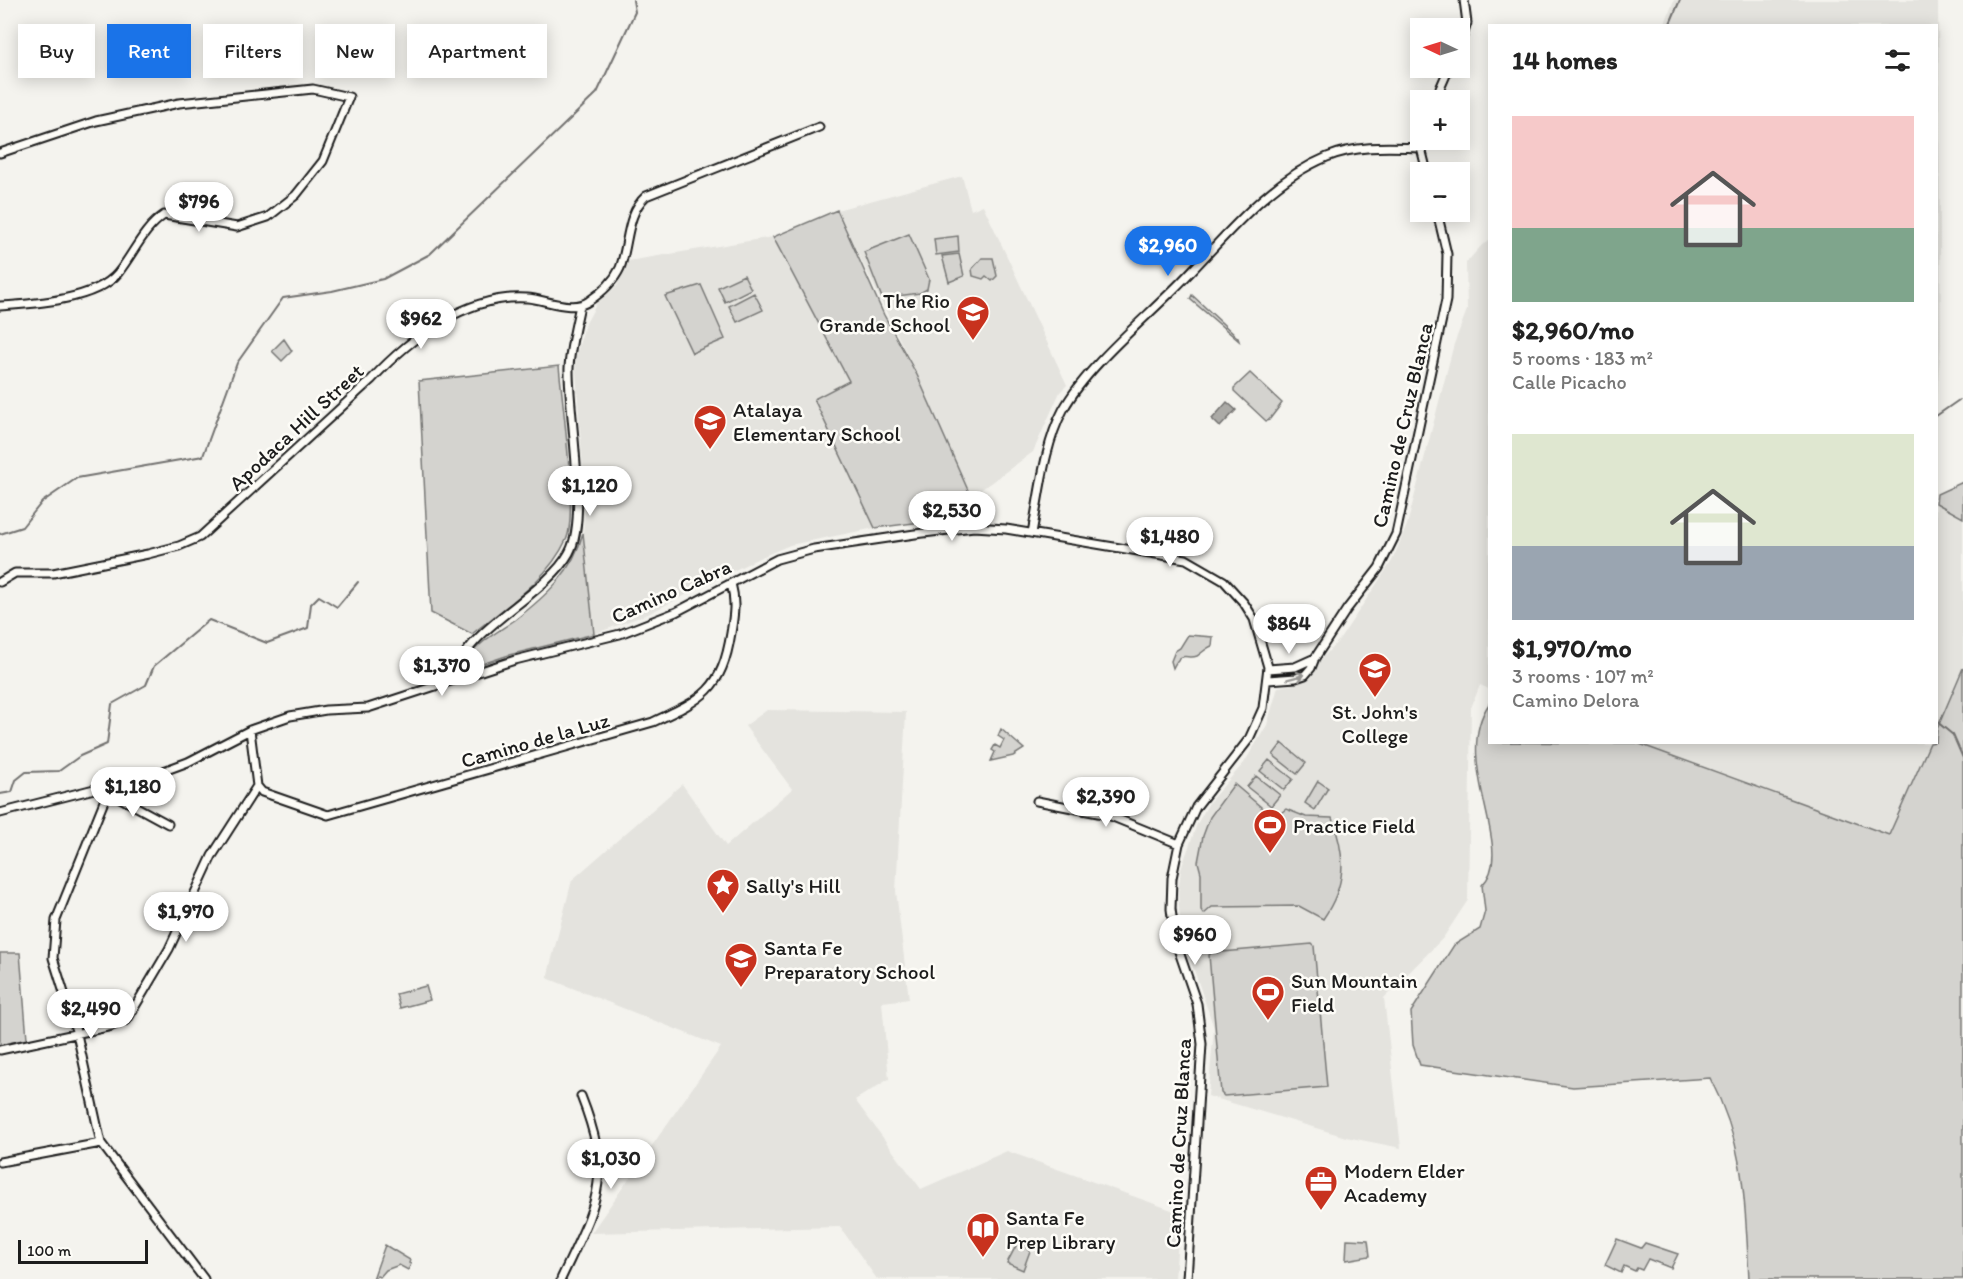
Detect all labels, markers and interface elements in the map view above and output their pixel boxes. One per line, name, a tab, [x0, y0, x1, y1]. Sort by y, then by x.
north arrow	[1410, 18, 1470, 78]
map controls	[1410, 18, 1470, 222]
chip: Buy	[18, 24, 95, 78]
chip: Rent	[107, 24, 191, 78]
chip: Filters	[203, 24, 303, 78]
chip: New	[315, 24, 395, 78]
chip: Apartment	[407, 24, 547, 78]
text: 14 homes	[1512, 44, 1618, 76]
icon: filters	[1881, 44, 1914, 77]
button: +	[1410, 90, 1470, 150]
icon: home	[1659, 155, 1767, 263]
button: −	[1410, 162, 1470, 222]
pin: $796	[163, 182, 235, 233]
text: $796	[178, 189, 220, 213]
pin: $2,960	[1119, 226, 1217, 277]
text: $2,960	[1139, 233, 1197, 257]
place label: The Rio Grande School	[819, 288, 950, 337]
school or university icon: The Rio Grande School	[955, 294, 991, 341]
pin: $962	[385, 299, 457, 350]
text: $962	[400, 306, 442, 330]
text: $2,960/mo	[1512, 314, 1634, 346]
street label: Camino de Cruz Blanca	[1366, 320, 1438, 530]
text: 5 rooms · 183 m²	[1512, 346, 1653, 370]
street label: Apodaca Hill Street	[224, 358, 369, 496]
text: Calle Picacho	[1512, 370, 1627, 394]
place label: Atalaya Elementary School	[733, 397, 901, 446]
school or university icon: Atalaya Elementary School	[692, 403, 728, 450]
pin: $1,120	[541, 466, 639, 517]
text: $1,120	[562, 473, 618, 497]
icon: home	[1659, 473, 1767, 581]
pin: $2,530	[903, 491, 1001, 542]
text: $2,530	[922, 498, 982, 522]
pin: $1,480	[1121, 517, 1219, 568]
text: $1,480	[1140, 524, 1200, 548]
street label: Camino Cabra	[607, 554, 735, 628]
pin: $864	[1253, 604, 1325, 655]
text: $864	[1267, 611, 1311, 635]
text: $1,970/mo	[1512, 632, 1632, 664]
pin: $1,370	[393, 646, 491, 697]
school or university icon: St. John's College	[1357, 651, 1393, 698]
text: $1,370	[413, 653, 471, 677]
text: 3 rooms · 107 m²	[1512, 664, 1654, 688]
one-way arrow	[1286, 670, 1305, 682]
text: Camino Delora	[1512, 688, 1639, 712]
place label: St. John's College	[1332, 699, 1418, 748]
street label: Camino de la Luz	[458, 707, 612, 773]
pin: $1,180	[84, 767, 182, 818]
text: $1,180	[105, 774, 161, 798]
pin: $2,390	[1057, 777, 1155, 828]
text: $2,390	[1076, 784, 1136, 808]
sports icon: Practice Field	[1252, 807, 1288, 854]
place label: Practice Field	[1293, 813, 1416, 838]
place icon: Sally's Hill	[705, 867, 741, 914]
place label: Sally's Hill	[746, 873, 840, 898]
pin: $1,970	[137, 892, 235, 943]
text: $1,970	[158, 899, 214, 923]
pin: $960	[1159, 915, 1231, 966]
text: $960	[1173, 922, 1217, 946]
place label: Santa Fe Preparatory School	[764, 935, 935, 984]
school or university icon: Santa Fe Preparatory School	[723, 941, 759, 988]
place label: Sun Mountain Field	[1291, 968, 1418, 1017]
sports icon: Sun Mountain Field	[1250, 974, 1286, 1021]
pin: $2,490	[42, 989, 140, 1040]
text: $2,490	[61, 996, 121, 1020]
street label: Camino de Cruz Blanca	[1160, 1037, 1196, 1249]
pin: $1,030	[562, 1139, 660, 1190]
text: $1,030	[581, 1146, 641, 1170]
place label: Modern Elder Academy	[1344, 1158, 1465, 1207]
office icon: Modern Elder Academy	[1303, 1164, 1339, 1211]
place label: Santa Fe Prep Library	[1006, 1205, 1116, 1254]
library icon: Santa Fe Prep Library	[965, 1211, 1001, 1258]
scale bar	[18, 1237, 148, 1264]
text: 100 m	[27, 1241, 71, 1260]

